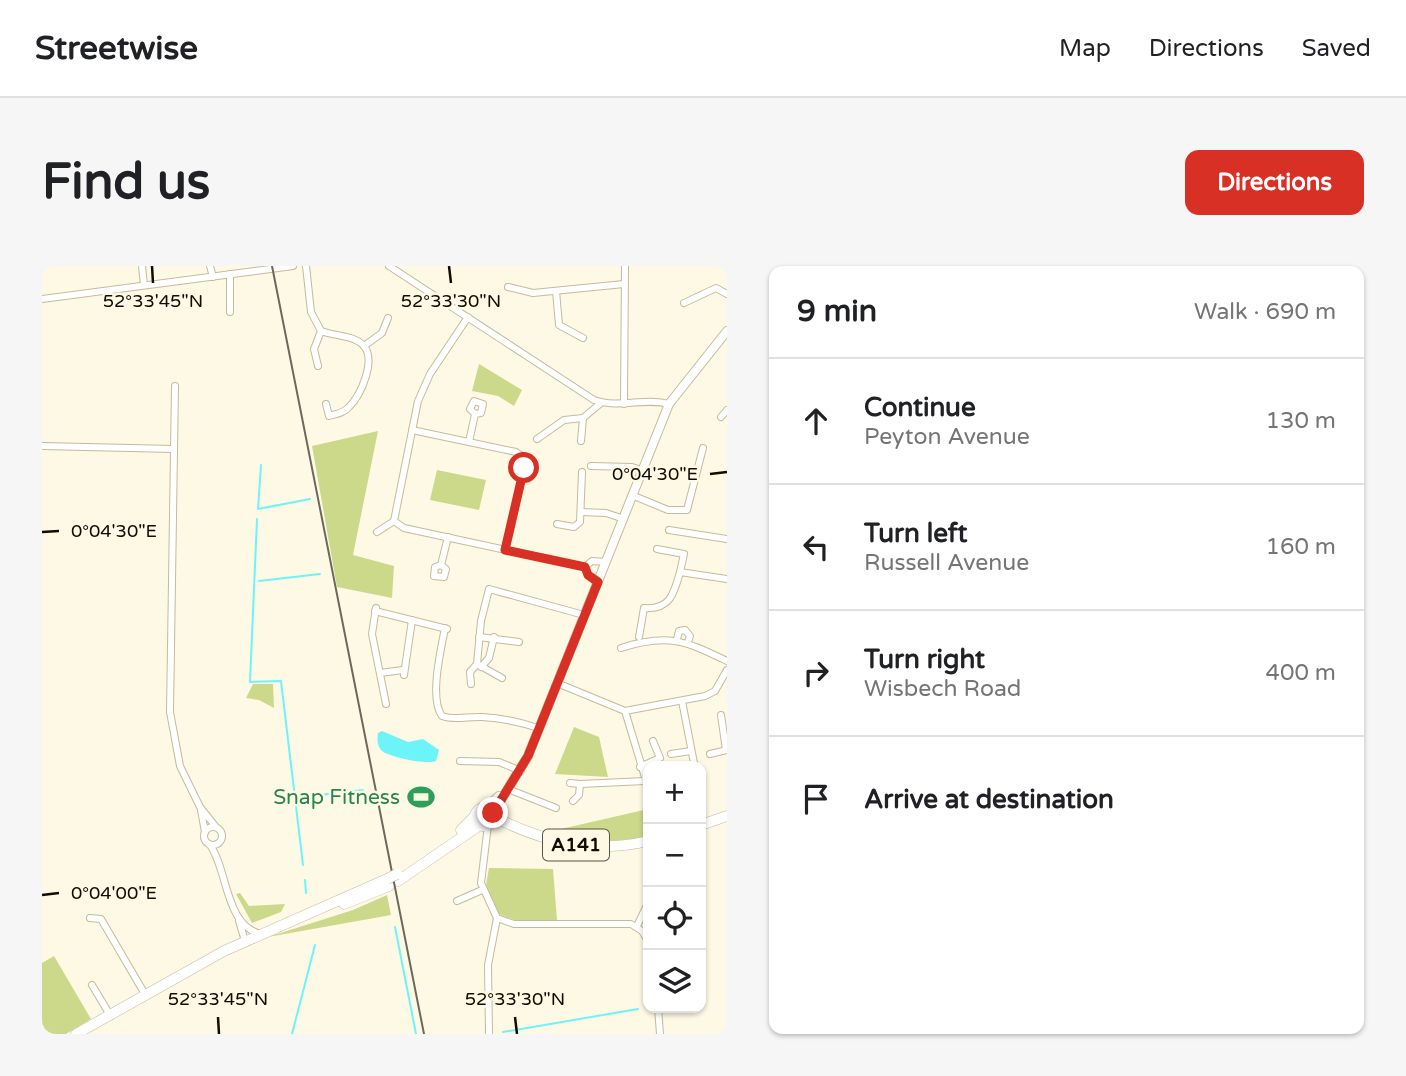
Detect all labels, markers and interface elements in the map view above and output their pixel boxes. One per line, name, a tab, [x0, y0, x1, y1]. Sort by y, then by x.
text: Streetwise	[35, 29, 198, 68]
text: Map	[1059, 34, 1111, 63]
text: Directions	[1149, 34, 1264, 63]
text: Saved	[1302, 34, 1371, 63]
button: Directions	[1185, 150, 1364, 215]
text: Find us	[42, 153, 210, 212]
text: 52°33'45"N	[103, 290, 203, 312]
text: 52°33'30"N	[401, 290, 501, 312]
text: 9 min	[797, 293, 877, 330]
text: Walk · 690 m	[1194, 298, 1336, 326]
text: Continue	[864, 392, 976, 423]
icon: ahead	[797, 402, 835, 440]
text: 130 m	[1266, 407, 1336, 435]
text: Peyton Avenue	[864, 423, 1030, 451]
route start	[508, 452, 539, 483]
text: 0°04'30"E	[612, 463, 698, 485]
text: Turn left	[864, 518, 967, 549]
text: 0°04'30"E	[71, 520, 157, 542]
icon: left	[797, 528, 835, 566]
text: 160 m	[1266, 533, 1336, 561]
text: Russell Avenue	[864, 549, 1029, 577]
text: Turn right	[864, 644, 985, 675]
icon: right	[797, 654, 835, 692]
text: 400 m	[1266, 659, 1336, 687]
text: Wisbech Road	[864, 675, 1021, 703]
map controls	[643, 761, 706, 1013]
button: +	[643, 761, 706, 824]
icon: arrive	[797, 780, 835, 818]
sports icon: Snap Fitness	[406, 782, 436, 812]
text: Arrive at destination	[864, 784, 1114, 815]
place label: Snap Fitness	[273, 785, 400, 810]
route end	[477, 797, 508, 828]
button: −	[643, 824, 706, 887]
road number: A141	[543, 830, 609, 860]
text: 0°04'00"E	[71, 882, 157, 904]
button: locate	[643, 887, 706, 950]
button: layers	[643, 950, 706, 1013]
text: 52°33'45"N	[168, 988, 268, 1010]
text: 52°33'30"N	[465, 988, 565, 1010]

